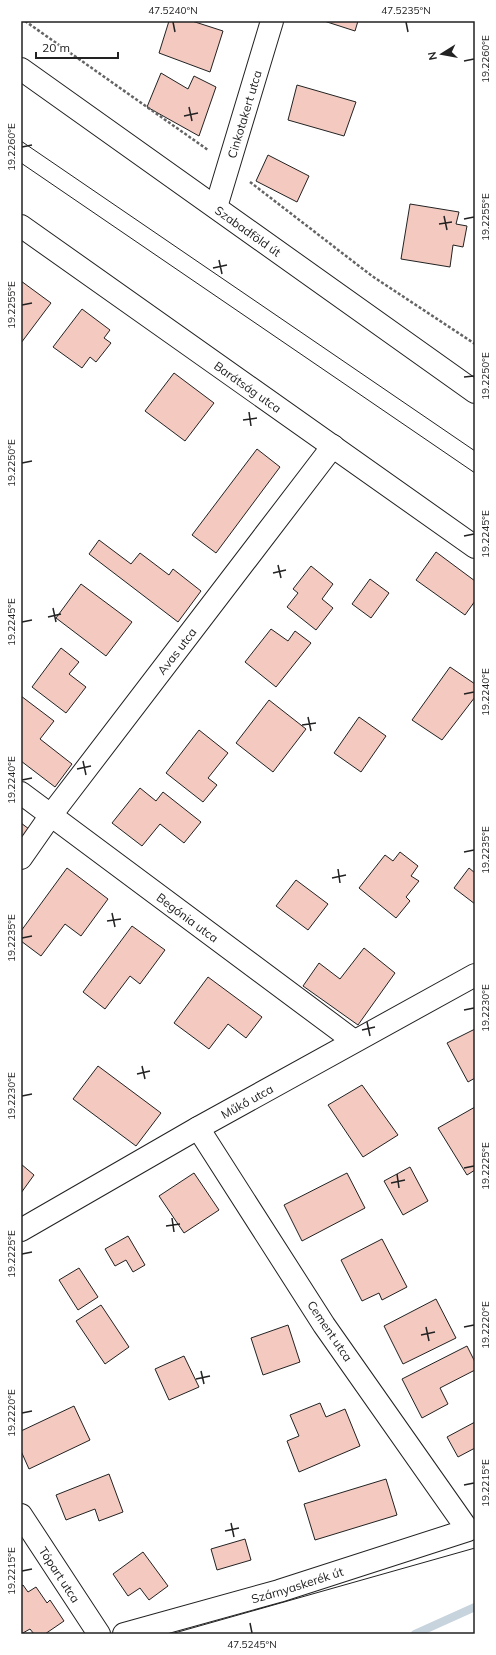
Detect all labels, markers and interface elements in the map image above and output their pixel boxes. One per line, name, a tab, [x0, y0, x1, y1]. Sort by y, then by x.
text: 47.5240°N	[148, 4, 198, 17]
text: 47.5235°N	[381, 4, 431, 17]
scale bar	[36, 34, 118, 60]
north arrow	[422, 34, 462, 74]
text: 19.2260°E	[479, 35, 492, 83]
text: 20 m	[42, 40, 70, 55]
text: N	[425, 50, 440, 61]
street label: Cinkotakert utca	[224, 68, 264, 160]
text: 19.2260°E	[5, 123, 18, 171]
text: 19.2255°E	[479, 193, 492, 241]
street label: Szabadföld út	[212, 202, 284, 259]
text: 19.2255°E	[5, 281, 18, 329]
text: 19.2250°E	[479, 352, 492, 400]
street label: Barátság utca	[211, 358, 285, 415]
text: 19.2250°E	[5, 439, 18, 487]
text: 19.2245°E	[479, 510, 492, 558]
text: 19.2245°E	[5, 598, 18, 646]
street label: Avas utca	[154, 624, 199, 677]
text: 19.2240°E	[479, 668, 492, 716]
text: 19.2240°E	[5, 756, 18, 804]
text: 19.2235°E	[479, 826, 492, 874]
street label: Begónia utca	[154, 889, 222, 945]
text: 19.2235°E	[5, 914, 18, 962]
text: 19.2230°E	[479, 984, 492, 1032]
text: 19.2230°E	[5, 1072, 18, 1120]
street label: Műkő utca	[218, 1081, 276, 1122]
text: 19.2225°E	[479, 1142, 492, 1190]
text: 19.2225°E	[5, 1230, 18, 1278]
street label: Cement utca	[304, 1298, 356, 1364]
text: 19.2220°E	[479, 1301, 492, 1349]
text: 19.2220°E	[5, 1389, 18, 1437]
text: 19.2215°E	[479, 1459, 492, 1507]
street label: Tópart utca	[36, 1544, 84, 1605]
text: 19.2215°E	[5, 1547, 18, 1595]
street label: Szárnyaskerék út	[249, 1563, 345, 1606]
text: 47.5245°N	[227, 1638, 277, 1651]

